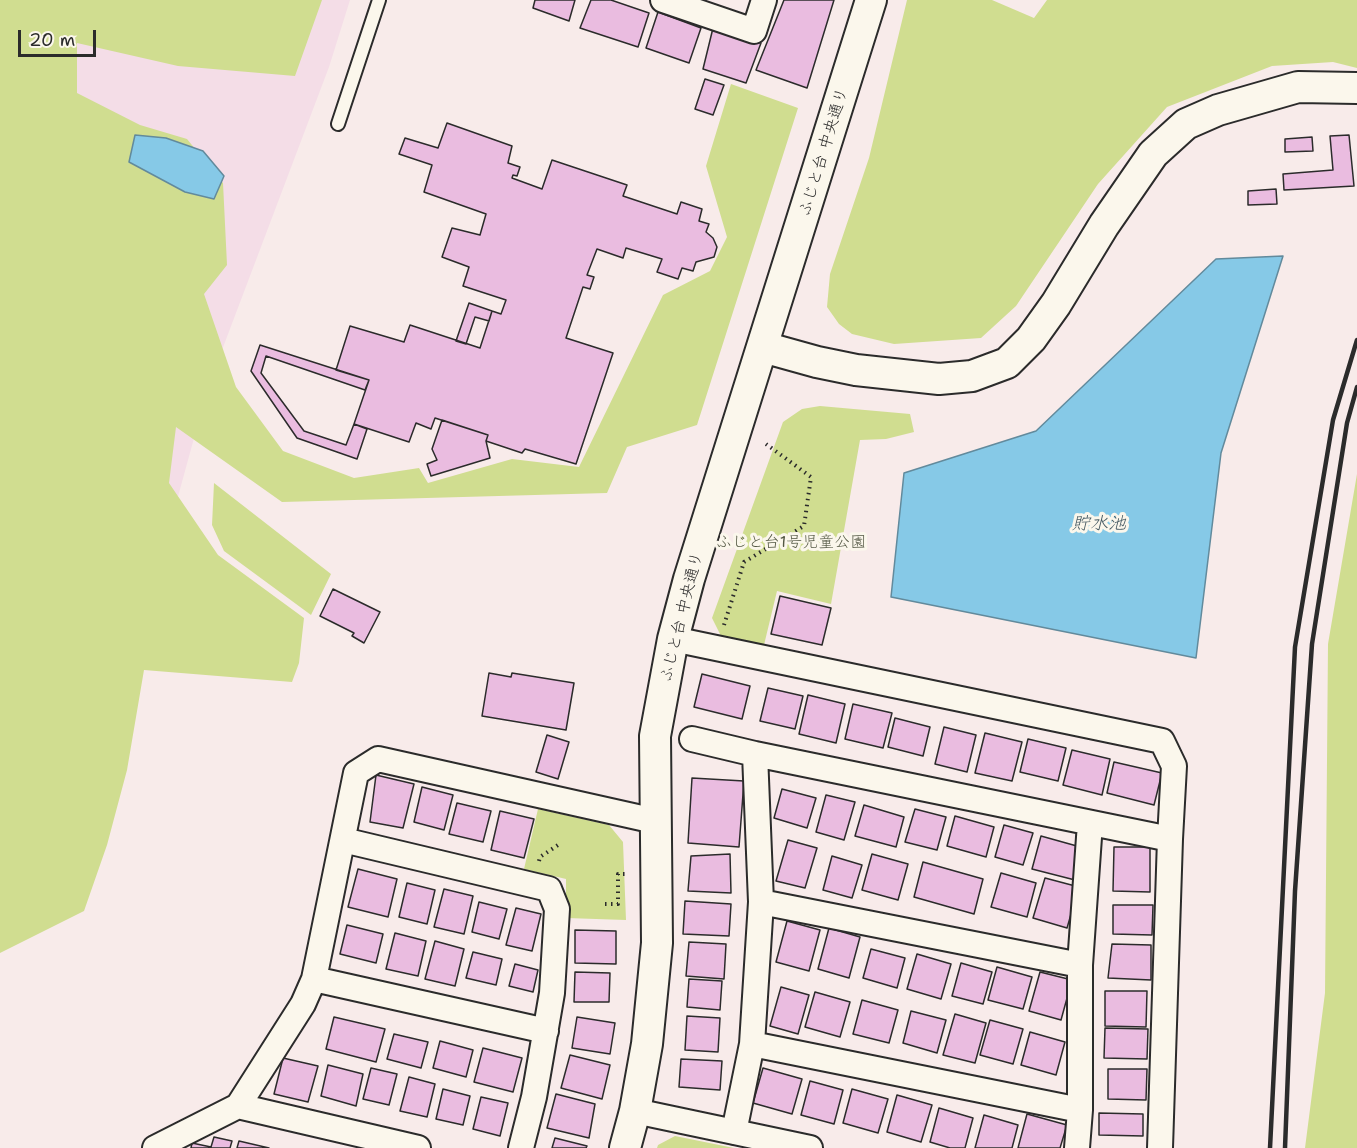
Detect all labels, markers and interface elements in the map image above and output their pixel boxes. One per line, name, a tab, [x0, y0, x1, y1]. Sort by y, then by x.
scale bar	[21, 18, 99, 56]
text: 20 m	[29, 28, 75, 52]
street label: ふじと台 中央通り	[795, 85, 853, 219]
water label: 貯水池	[1072, 513, 1126, 535]
park label: ふじと台1号児童公園	[716, 533, 866, 553]
street label: ふじと台 中央通り	[657, 550, 707, 684]

